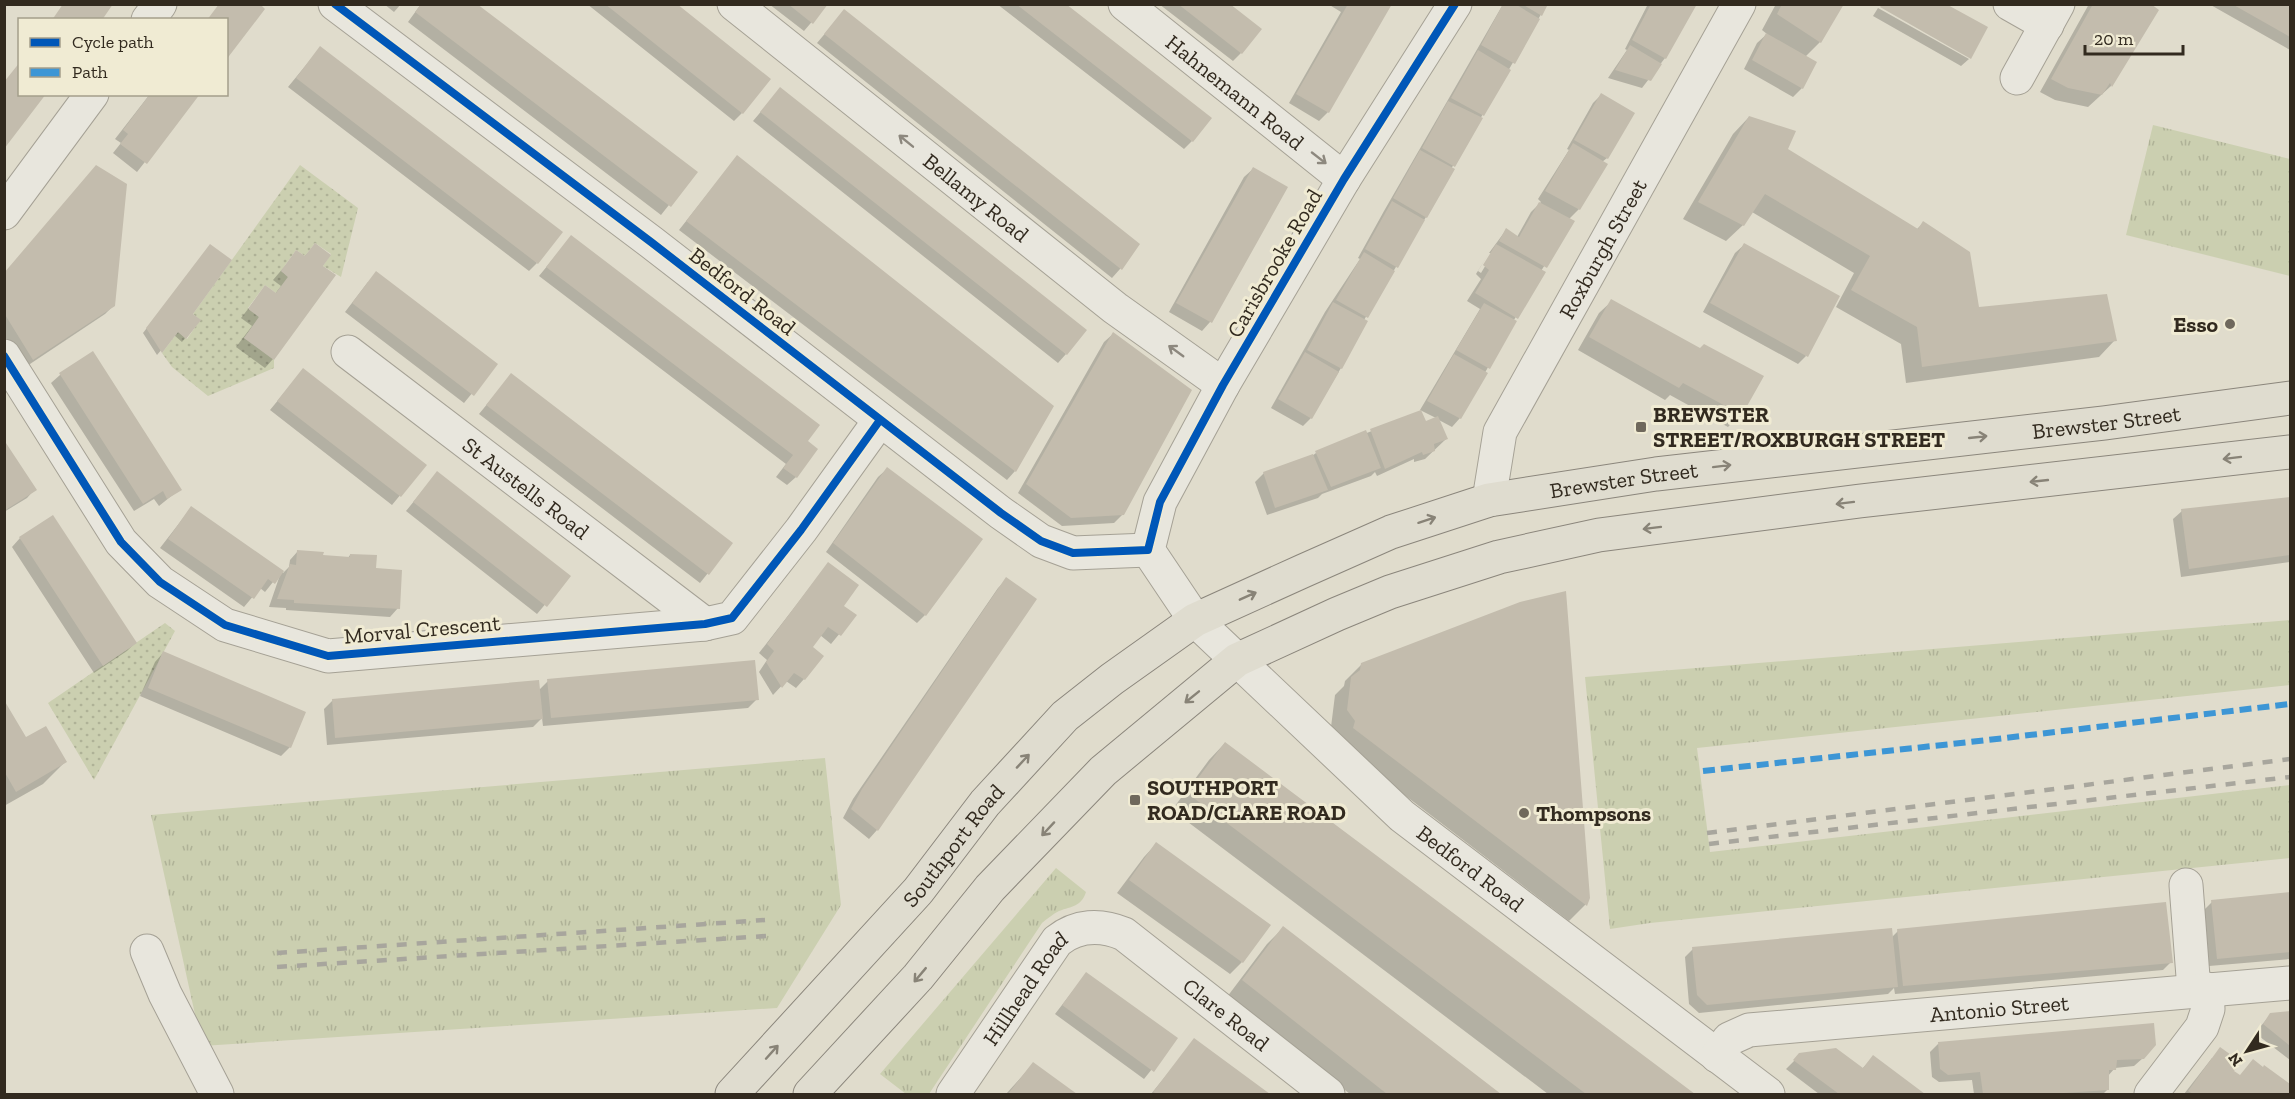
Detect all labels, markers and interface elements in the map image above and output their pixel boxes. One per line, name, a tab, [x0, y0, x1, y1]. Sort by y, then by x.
legend	[18, 18, 228, 96]
scale bar	[2085, 18, 2182, 56]
text: 20 m	[2094, 28, 2134, 50]
street label: Hahnemann Road	[1160, 29, 1309, 156]
text: Cycle path	[72, 31, 154, 53]
text: Path	[72, 61, 108, 83]
one-way arrow	[898, 134, 914, 147]
street label: Bellamy Road	[918, 147, 1034, 248]
one-way arrow	[1311, 152, 1327, 165]
street label: Roxburgh Street	[1553, 173, 1653, 323]
street label: Carisbrooke Road	[1221, 184, 1328, 342]
street label: Bedford Road	[684, 242, 801, 341]
place label: Esso	[2173, 311, 2218, 338]
marker: Esso	[2223, 317, 2237, 331]
one-way arrow	[1168, 345, 1184, 357]
street label: Brewster Street	[2031, 400, 2183, 445]
place label: BREWSTER STREET/ROXBURGH STREET	[1653, 401, 1945, 453]
marker: BREWSTER STREET/ROXBURGH STREET	[1634, 420, 1648, 434]
street label: St Austells Road	[457, 431, 595, 545]
one-way arrow	[1968, 431, 1988, 442]
one-way arrow	[2223, 453, 2243, 464]
street label: Brewster Street	[1548, 456, 1700, 504]
one-way arrow	[1711, 460, 1731, 471]
one-way arrow	[2029, 476, 2049, 487]
one-way arrow	[1836, 498, 1855, 509]
one-way arrow	[1417, 514, 1436, 525]
one-way arrow	[1642, 522, 1662, 533]
one-way arrow	[1239, 590, 1257, 601]
street label: Morval Crescent	[343, 609, 502, 650]
one-way arrow	[1185, 690, 1200, 704]
one-way arrow	[1016, 754, 1030, 769]
place label: SOUTHPORT ROAD/CLARE ROAD	[1147, 774, 1346, 826]
street label: Southport Road	[897, 778, 1010, 913]
marker: SOUTHPORT ROAD/CLARE ROAD	[1128, 793, 1142, 807]
place label: Thompsons	[1536, 800, 1651, 827]
marker: Thompsons	[1517, 806, 1531, 820]
street label: Bedford Road	[1411, 819, 1529, 918]
one-way arrow	[1041, 821, 1056, 836]
street label: Hillhead Road	[977, 925, 1073, 1051]
one-way arrow	[913, 967, 927, 982]
street label: Clare Road	[1177, 972, 1275, 1057]
street label: Antonio Street	[1929, 989, 2071, 1028]
north arrow	[2217, 1021, 2277, 1081]
one-way arrow	[765, 1045, 779, 1060]
text: N	[2224, 1049, 2247, 1070]

